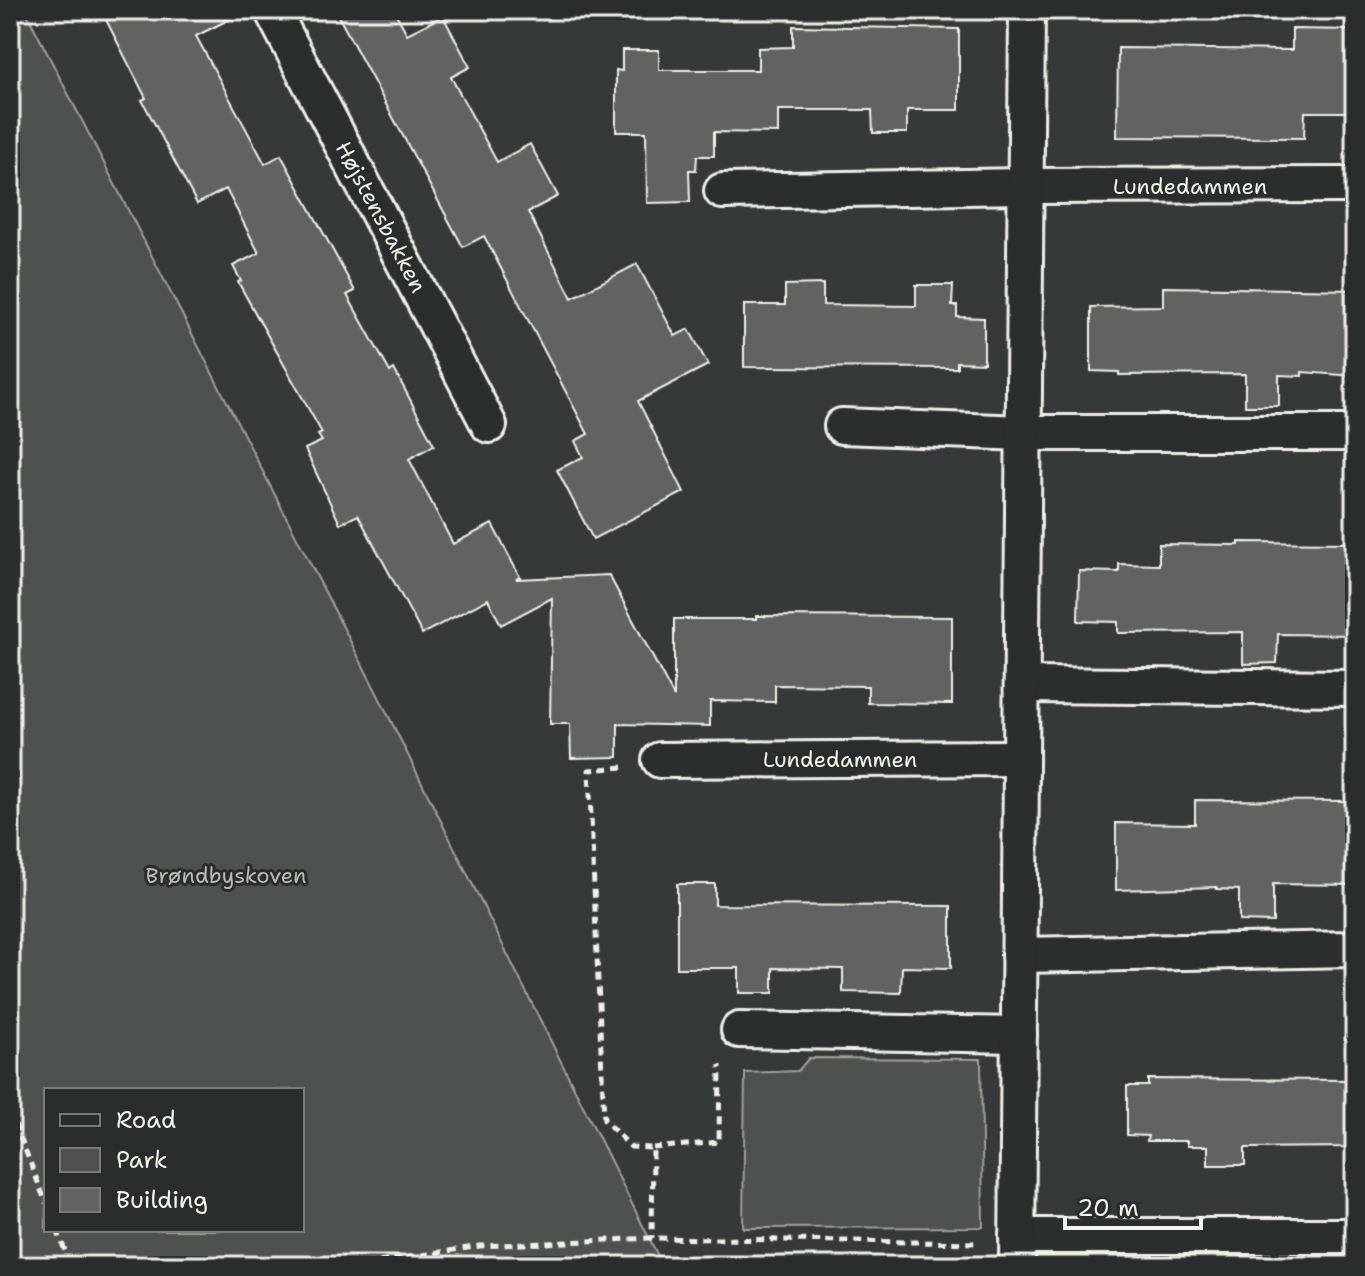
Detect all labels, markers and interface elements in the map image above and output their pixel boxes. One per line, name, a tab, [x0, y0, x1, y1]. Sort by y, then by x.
street label: Højstensbakken	[329, 136, 433, 298]
street label: Lundedammen	[1113, 172, 1267, 201]
street label: Lundedammen	[763, 745, 917, 774]
park label: Brøndbyskoven	[146, 861, 306, 890]
legend	[44, 1088, 304, 1232]
text: Road	[116, 1104, 176, 1136]
text: Park	[116, 1144, 168, 1176]
scale bar	[1065, 1180, 1201, 1230]
text: Building	[116, 1184, 208, 1216]
text: 20 m	[1077, 1192, 1139, 1224]

